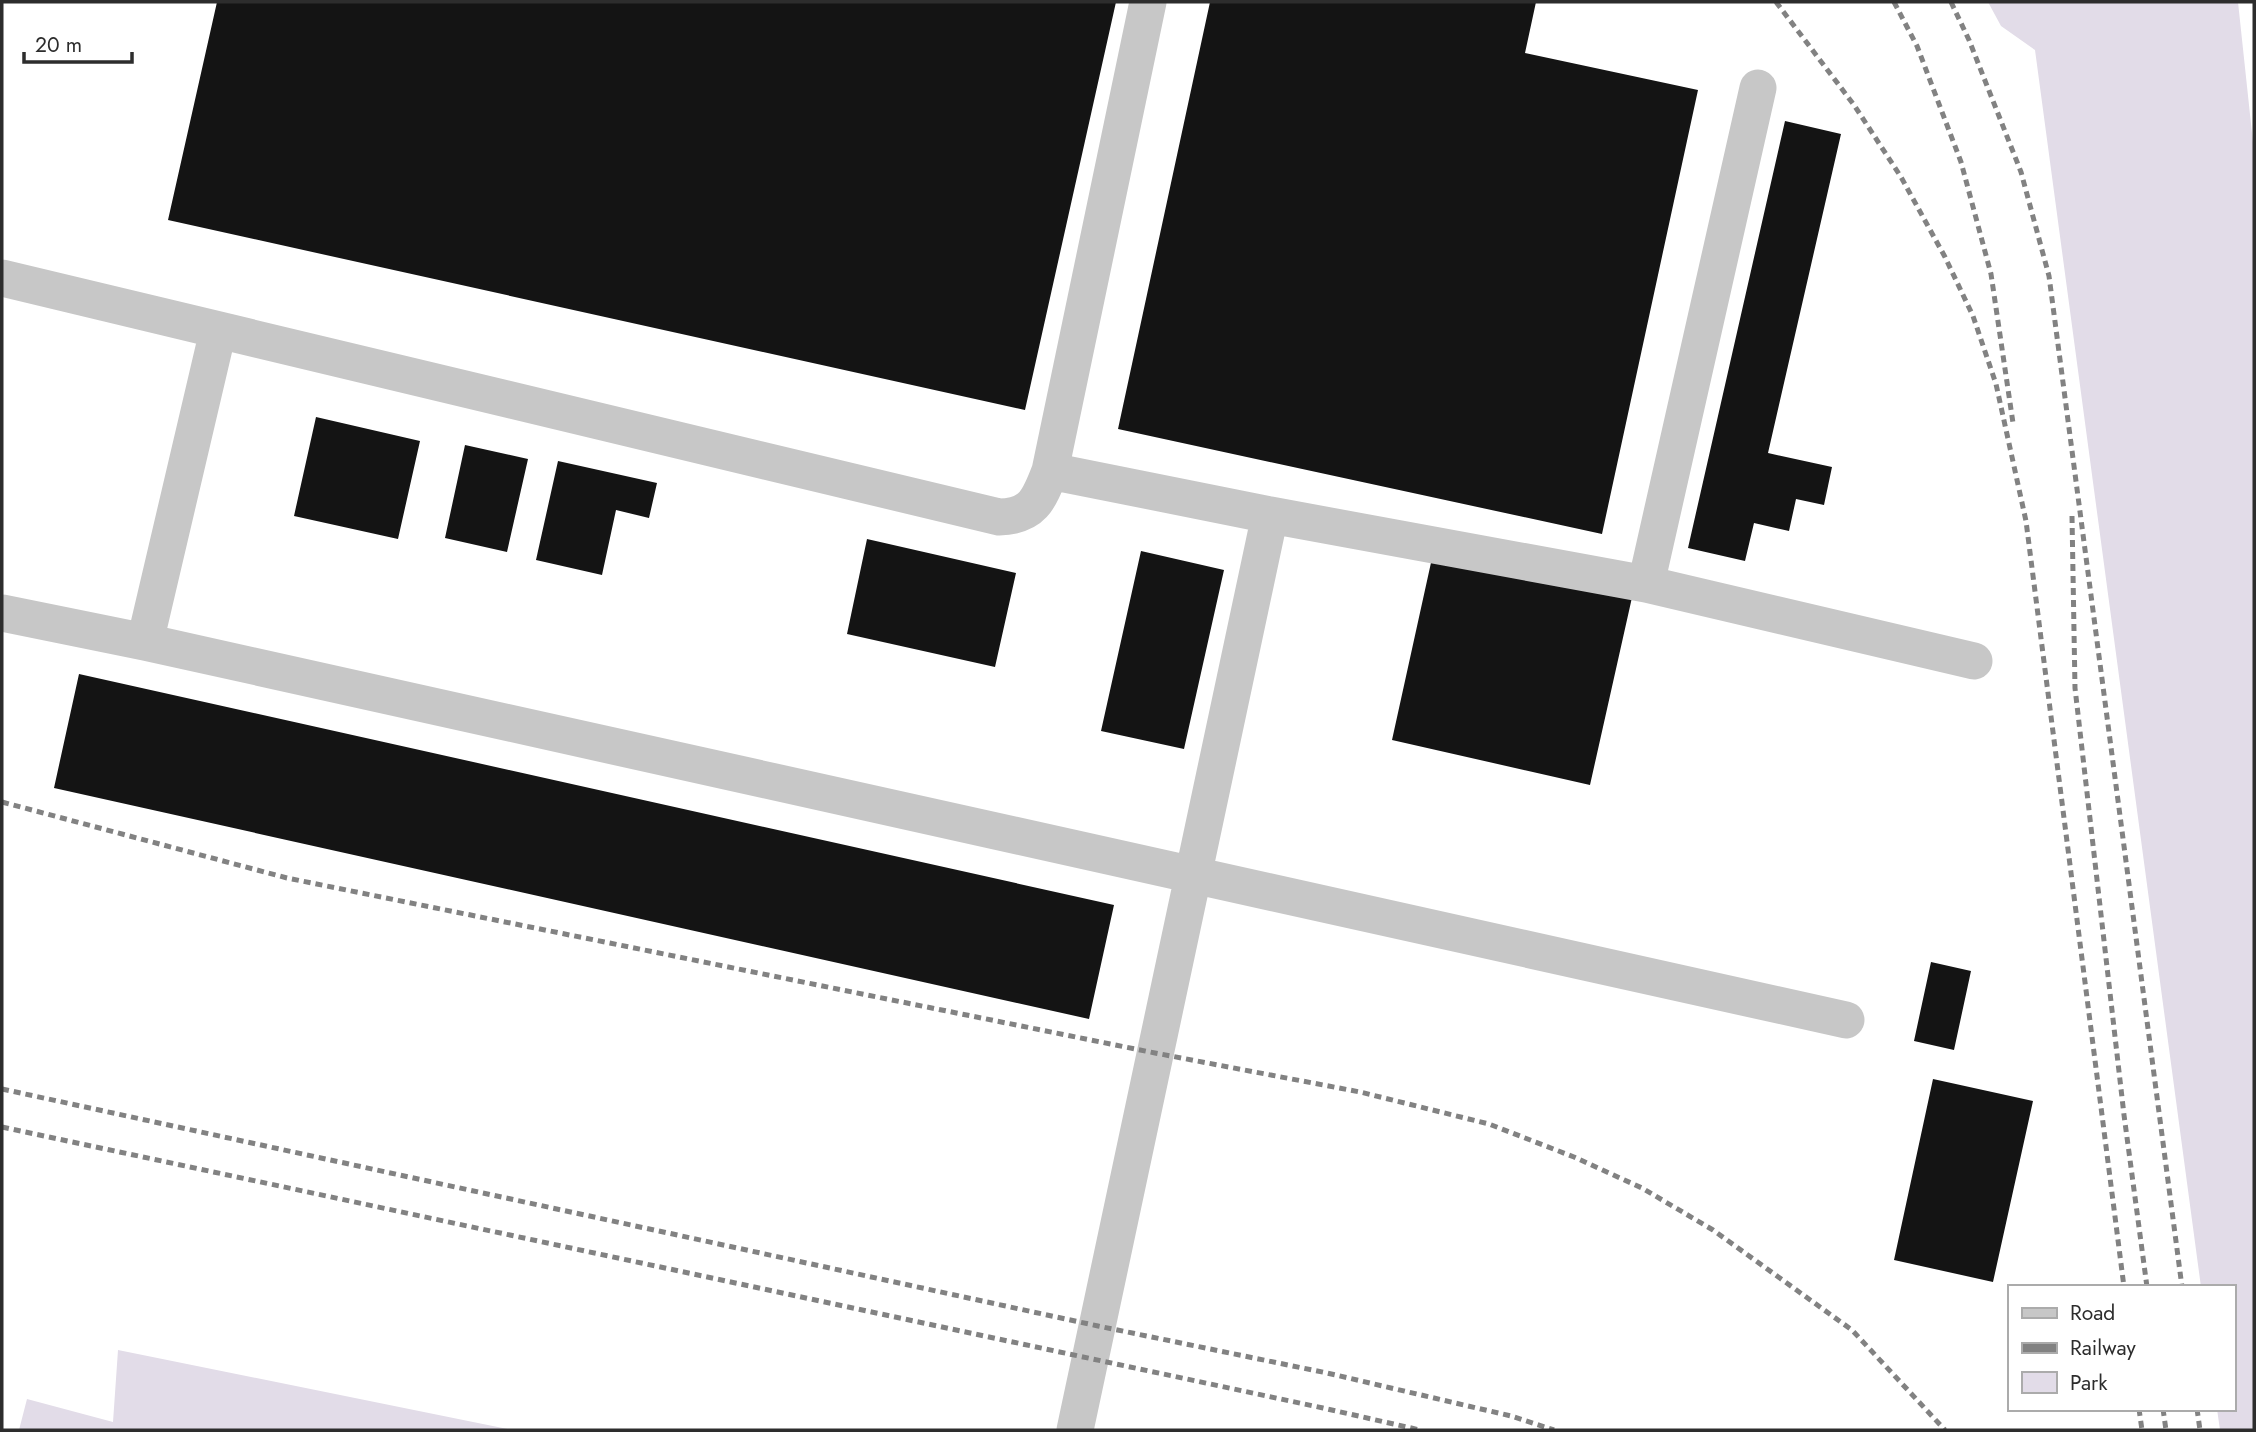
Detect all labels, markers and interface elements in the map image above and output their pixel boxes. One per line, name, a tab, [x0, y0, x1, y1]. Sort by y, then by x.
scale bar	[24, 21, 133, 65]
text: 20 m	[35, 30, 82, 60]
legend	[2008, 1285, 2235, 1411]
text: Road	[2070, 1298, 2115, 1328]
text: Railway	[2070, 1333, 2136, 1363]
text: Park	[2070, 1368, 2108, 1398]

